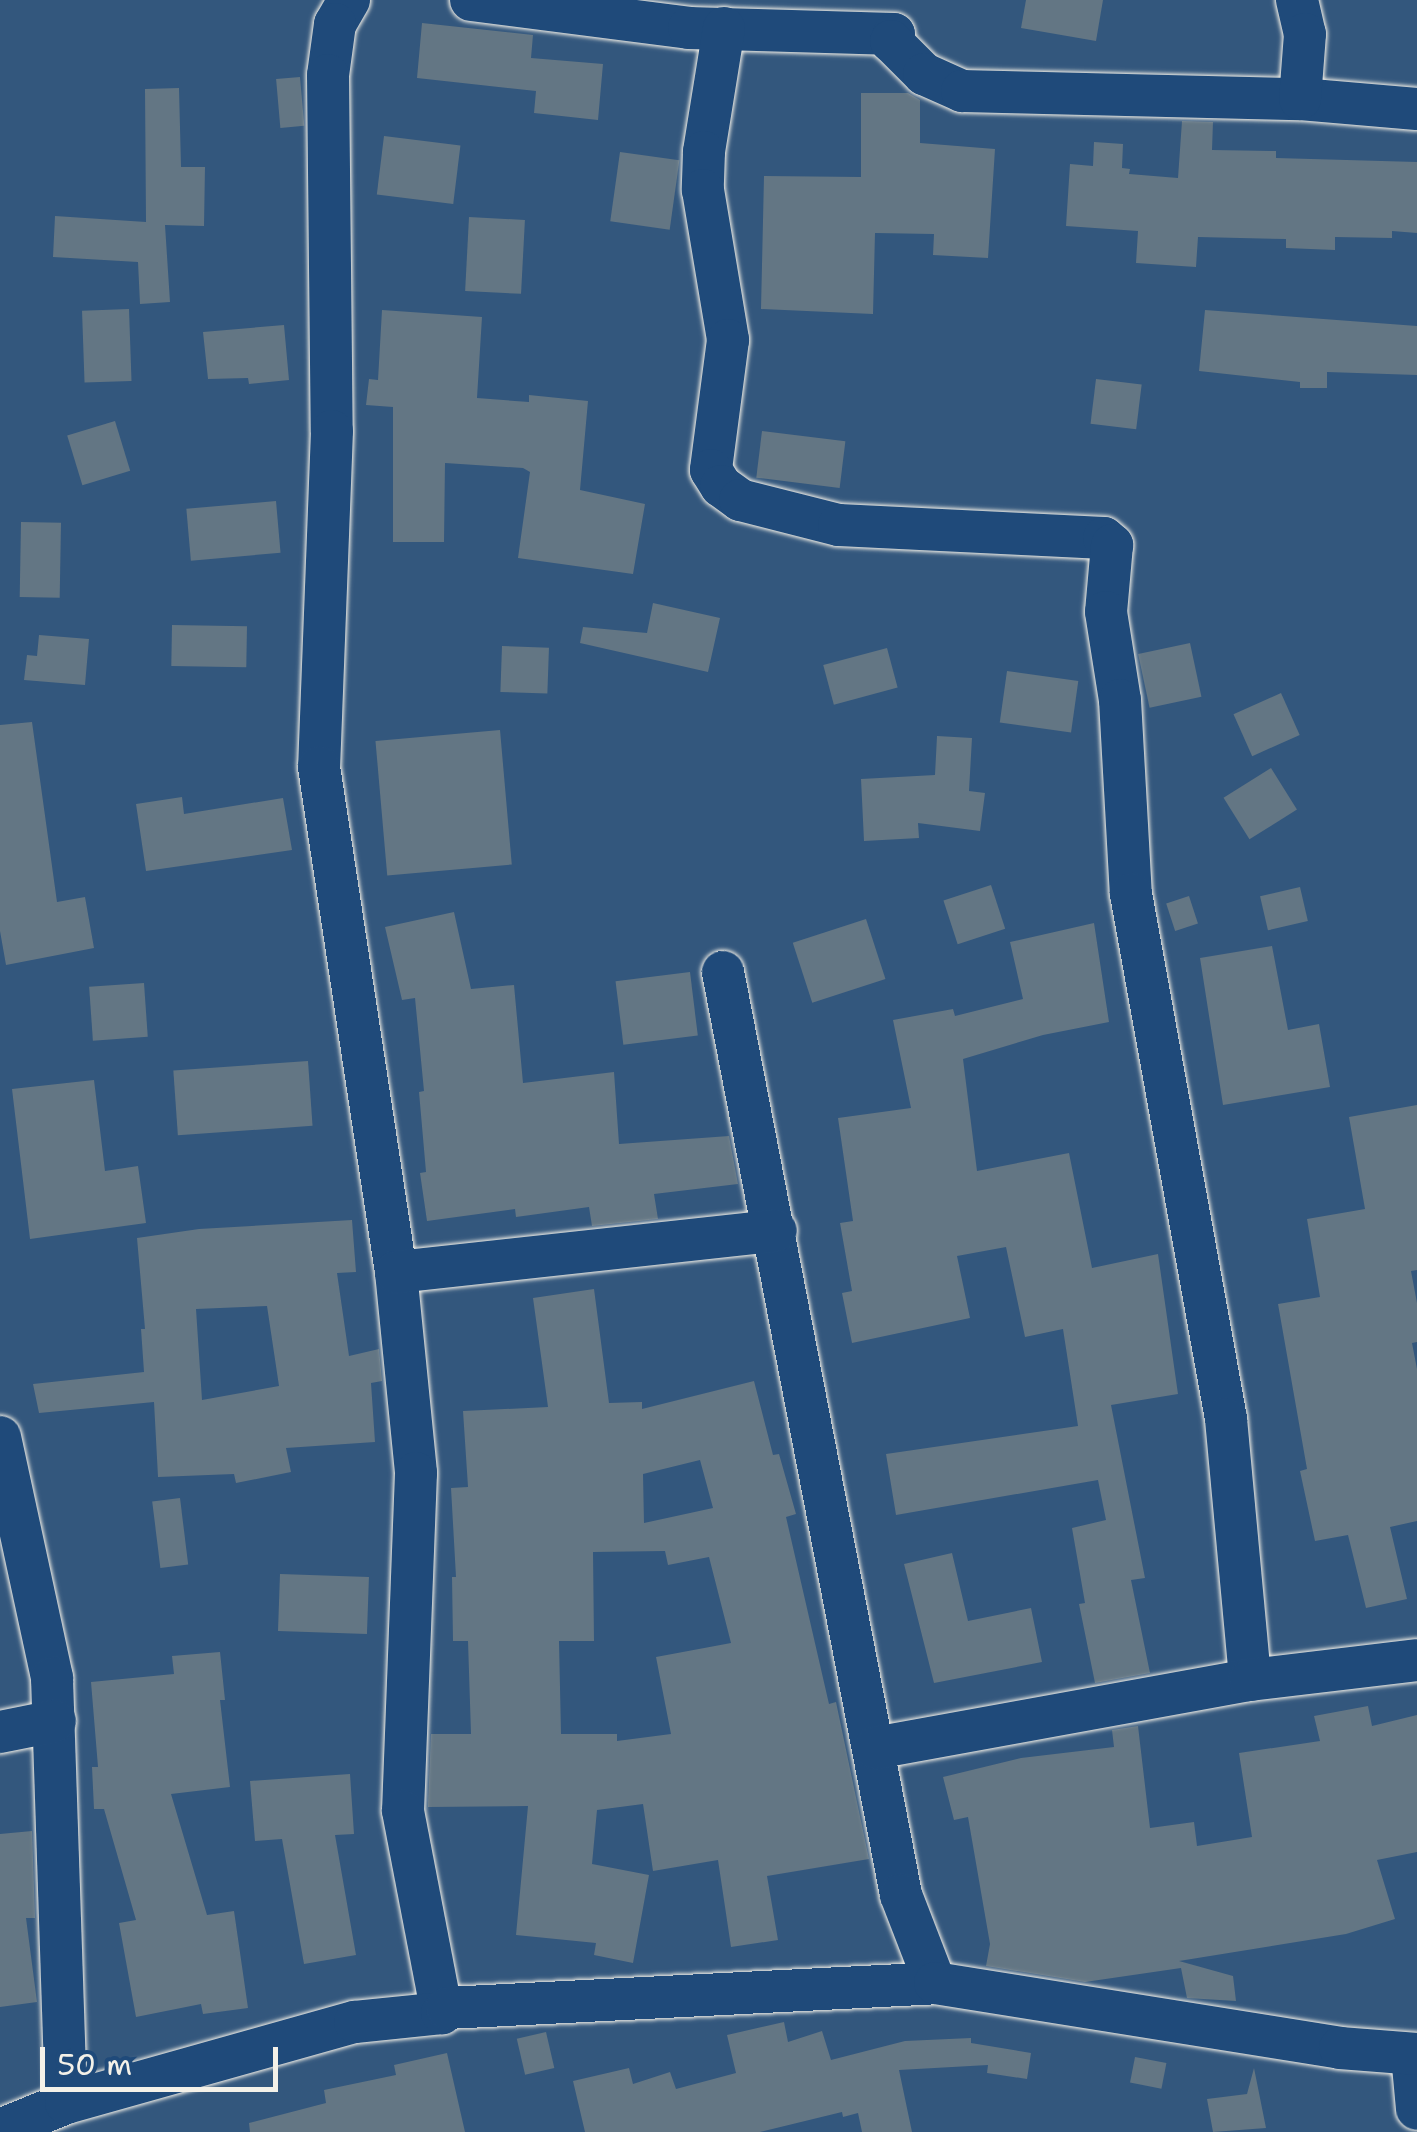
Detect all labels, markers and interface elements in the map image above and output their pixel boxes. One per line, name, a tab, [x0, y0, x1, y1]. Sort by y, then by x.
scale bar	[45, 2027, 282, 2089]
text: 50 m	[57, 2044, 132, 2085]

